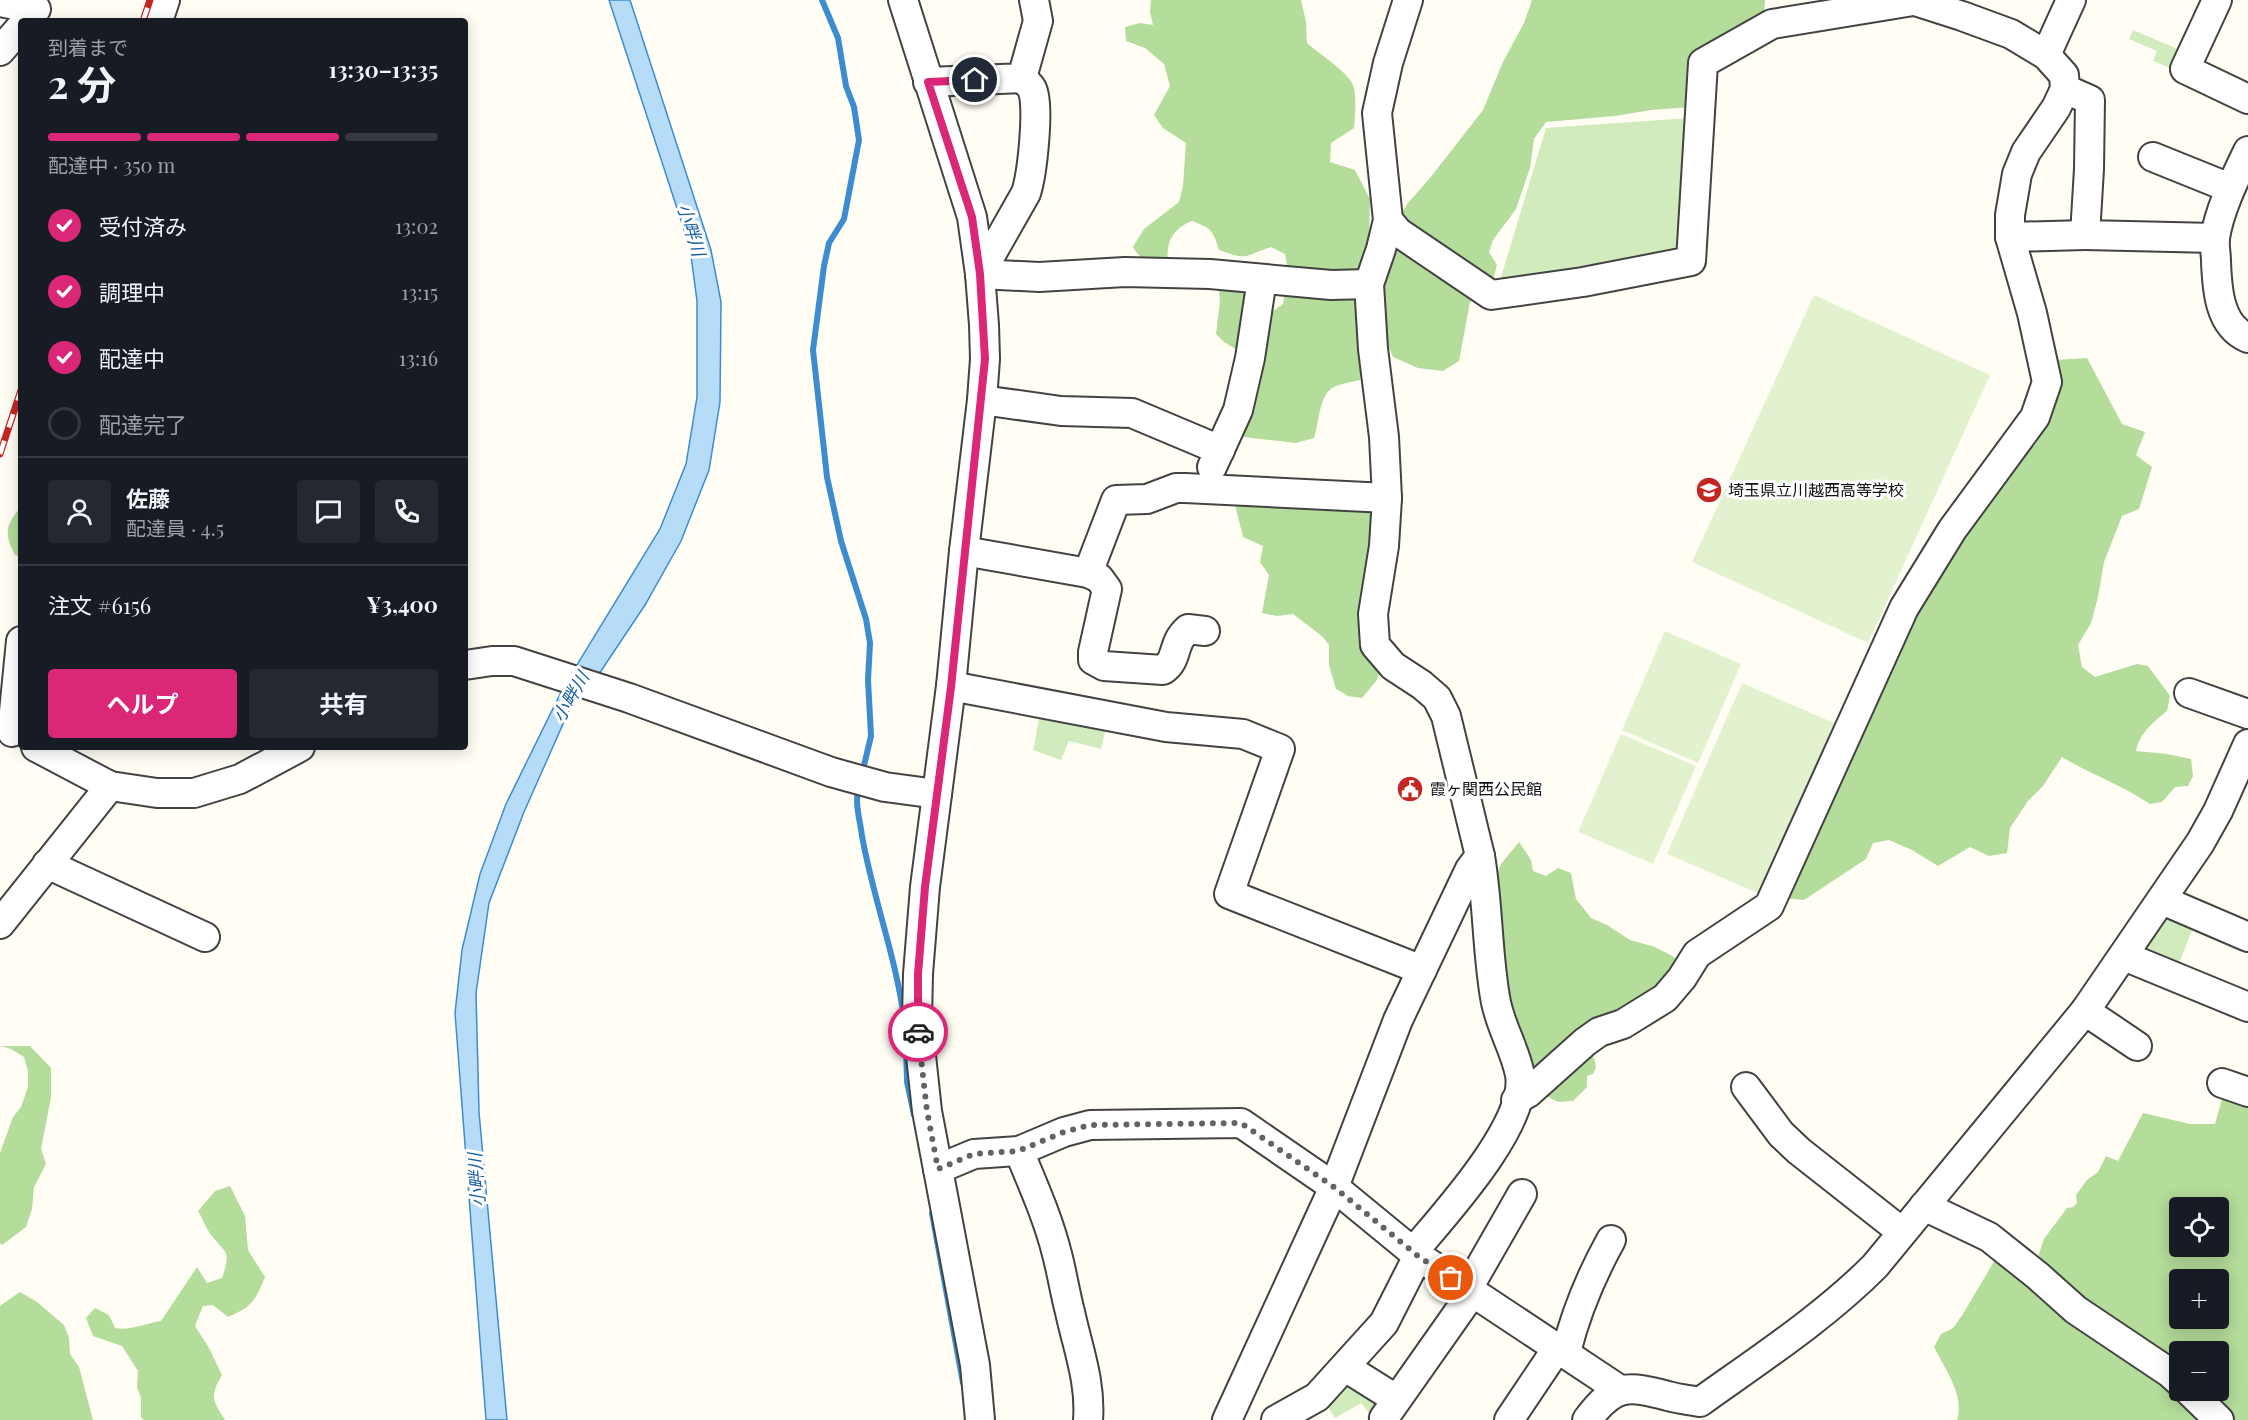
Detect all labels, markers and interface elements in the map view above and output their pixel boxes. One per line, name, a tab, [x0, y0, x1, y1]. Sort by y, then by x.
text: 到着まで	[48, 33, 128, 60]
text: 13:30–13:35	[328, 54, 438, 84]
pin	[949, 54, 1000, 105]
text: 2 分	[48, 57, 116, 109]
icon: home	[958, 63, 991, 96]
text: 配達中 · 350 m	[48, 151, 175, 178]
water label: 小畔川	[673, 200, 712, 261]
icon: check	[48, 209, 81, 242]
text: 受付済み	[99, 211, 187, 241]
text: 13:02	[395, 212, 438, 239]
icon: check	[48, 275, 81, 308]
text: 調理中	[99, 277, 165, 307]
text: 13:15	[401, 278, 438, 305]
icon: check	[48, 341, 81, 374]
text: 配達中	[99, 343, 165, 373]
text: 13:16	[399, 344, 438, 371]
text: 配達完了	[99, 409, 187, 439]
school or university icon: 埼玉県立川越西高等学校	[1694, 475, 1724, 505]
place label: 埼玉県立川越西高等学校	[1728, 479, 1904, 500]
button: person	[48, 480, 111, 543]
button: chat	[297, 480, 360, 543]
button: phone	[375, 480, 438, 543]
text: 佐藤	[126, 483, 170, 513]
text: 配達員 · 4.5	[126, 514, 224, 541]
text: ¥3,400	[366, 589, 438, 619]
text: 注文 #6156	[48, 590, 151, 620]
water label: 小畔川	[546, 665, 595, 726]
button: ヘルプ	[48, 669, 237, 738]
button: 共有	[249, 669, 438, 738]
public building icon: 霞ヶ関西公民館	[1395, 774, 1425, 804]
place label: 霞ヶ関西公民館	[1430, 778, 1542, 799]
courier	[888, 1002, 948, 1062]
icon: car	[902, 1016, 935, 1049]
water label: 小畔川	[462, 1150, 490, 1208]
map controls	[2169, 1197, 2229, 1401]
button: locate	[2169, 1197, 2229, 1257]
pin	[1425, 1252, 1476, 1303]
icon: bag	[1434, 1261, 1467, 1294]
button: +	[2169, 1269, 2229, 1329]
button: −	[2169, 1341, 2229, 1401]

